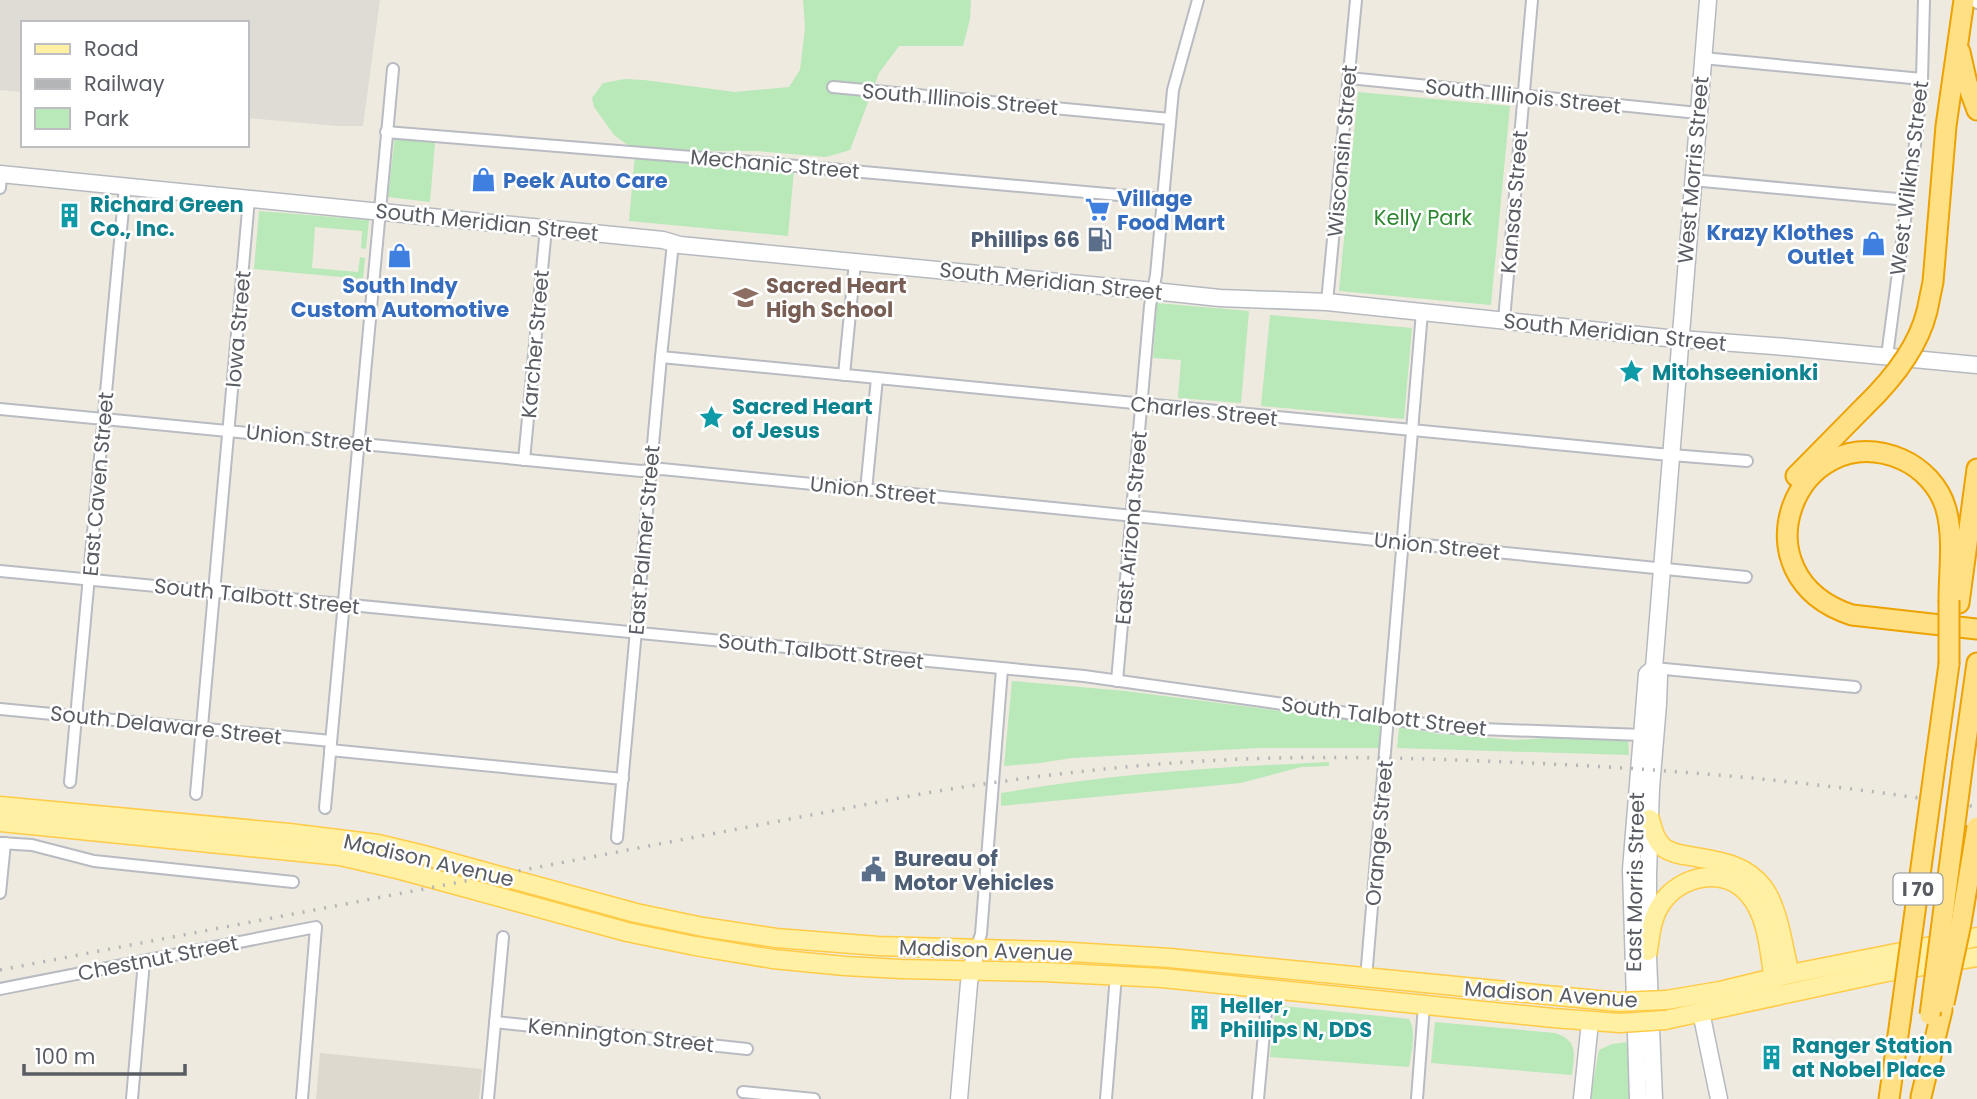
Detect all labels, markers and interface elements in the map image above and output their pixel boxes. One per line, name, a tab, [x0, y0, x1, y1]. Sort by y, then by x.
legend	[21, 21, 248, 147]
text: Road	[84, 34, 139, 63]
street label: Wisconsin Street	[1320, 64, 1364, 238]
text: Railway	[84, 69, 165, 98]
street label: South Illinois Street	[1424, 71, 1622, 121]
street label: West Morris Street	[1670, 75, 1716, 265]
street label: South Illinois Street	[861, 76, 1059, 122]
street label: West Wilkins Street	[1883, 79, 1935, 277]
text: Park	[84, 104, 129, 133]
street label: Kansas Street	[1493, 129, 1535, 275]
street label: Mechanic Street	[689, 142, 861, 186]
shop icon: Peek Auto Care	[469, 166, 497, 194]
place label: Peek Auto Care	[503, 166, 668, 195]
place label: Village Food Mart	[1117, 184, 1225, 237]
place label: Richard Green Co., Inc.	[90, 190, 244, 243]
street label: South Meridian Street	[374, 196, 600, 248]
supermarket icon: Village Food Mart	[1083, 196, 1111, 224]
building icon: Richard Green Co., Inc.	[56, 202, 84, 230]
park label: Kelly Park	[1374, 203, 1472, 232]
place label: Krazy Klothes Outlet	[1706, 218, 1854, 271]
place label: Phillips 66	[971, 225, 1080, 254]
fuel station icon: Phillips 66	[1086, 225, 1114, 253]
shop icon: Krazy Klothes Outlet	[1860, 230, 1888, 258]
shop icon: South Indy Custom Automotive	[386, 242, 414, 270]
street label: South Meridian Street	[938, 255, 1164, 307]
street label: Iowa Street	[218, 269, 258, 389]
street label: Karcher Street	[514, 269, 556, 419]
place label: South Indy Custom Automotive	[291, 271, 509, 324]
place label: Sacred Heart High School	[766, 271, 907, 324]
school or university icon: Sacred Heart High School	[732, 283, 760, 311]
street label: South Meridian Street	[1502, 306, 1728, 358]
place icon: Mitohseenionki	[1618, 358, 1646, 386]
place label: Mitohseenionki	[1652, 358, 1818, 387]
street label: Charles Street	[1129, 389, 1279, 433]
street label: East Caven Street	[75, 391, 121, 577]
place label: Sacred Heart of Jesus	[732, 392, 873, 445]
place icon: Sacred Heart of Jesus	[698, 404, 726, 432]
street label: Union Street	[244, 417, 374, 459]
street label: East Arizona Street	[1108, 430, 1154, 626]
street label: East Palmer Street	[621, 444, 667, 636]
street label: Union Street	[808, 469, 938, 511]
street label: Union Street	[1372, 525, 1502, 567]
street label: South Talbott Street	[153, 571, 361, 621]
street label: South Talbott Street	[717, 626, 925, 676]
street label: South Talbott Street	[1280, 689, 1488, 743]
street label: South Delaware Street	[49, 698, 283, 752]
street label: Orange Street	[1358, 759, 1400, 907]
street label: East Morris Street	[1619, 792, 1651, 972]
street label: Madison Avenue	[341, 826, 517, 894]
place label: Bureau of Motor Vehicles	[894, 844, 1054, 897]
public building icon: Bureau of Motor Vehicles	[860, 856, 888, 884]
road number: I 70	[1894, 874, 1942, 904]
street label: Chestnut Street	[75, 928, 241, 988]
street label: Madison Avenue	[899, 932, 1073, 968]
street label: Madison Avenue	[1463, 973, 1639, 1015]
place label: Heller, Phillips N, DDS	[1220, 991, 1372, 1044]
building icon: Heller, Phillips N, DDS	[1186, 1003, 1214, 1031]
street label: Kennington Street	[527, 1011, 715, 1059]
place label: Ranger Station at Nobel Place	[1792, 1031, 1953, 1084]
scale bar	[24, 1032, 186, 1076]
text: 100 m	[35, 1042, 95, 1071]
building icon: Ranger Station at Nobel Place	[1758, 1043, 1786, 1071]

